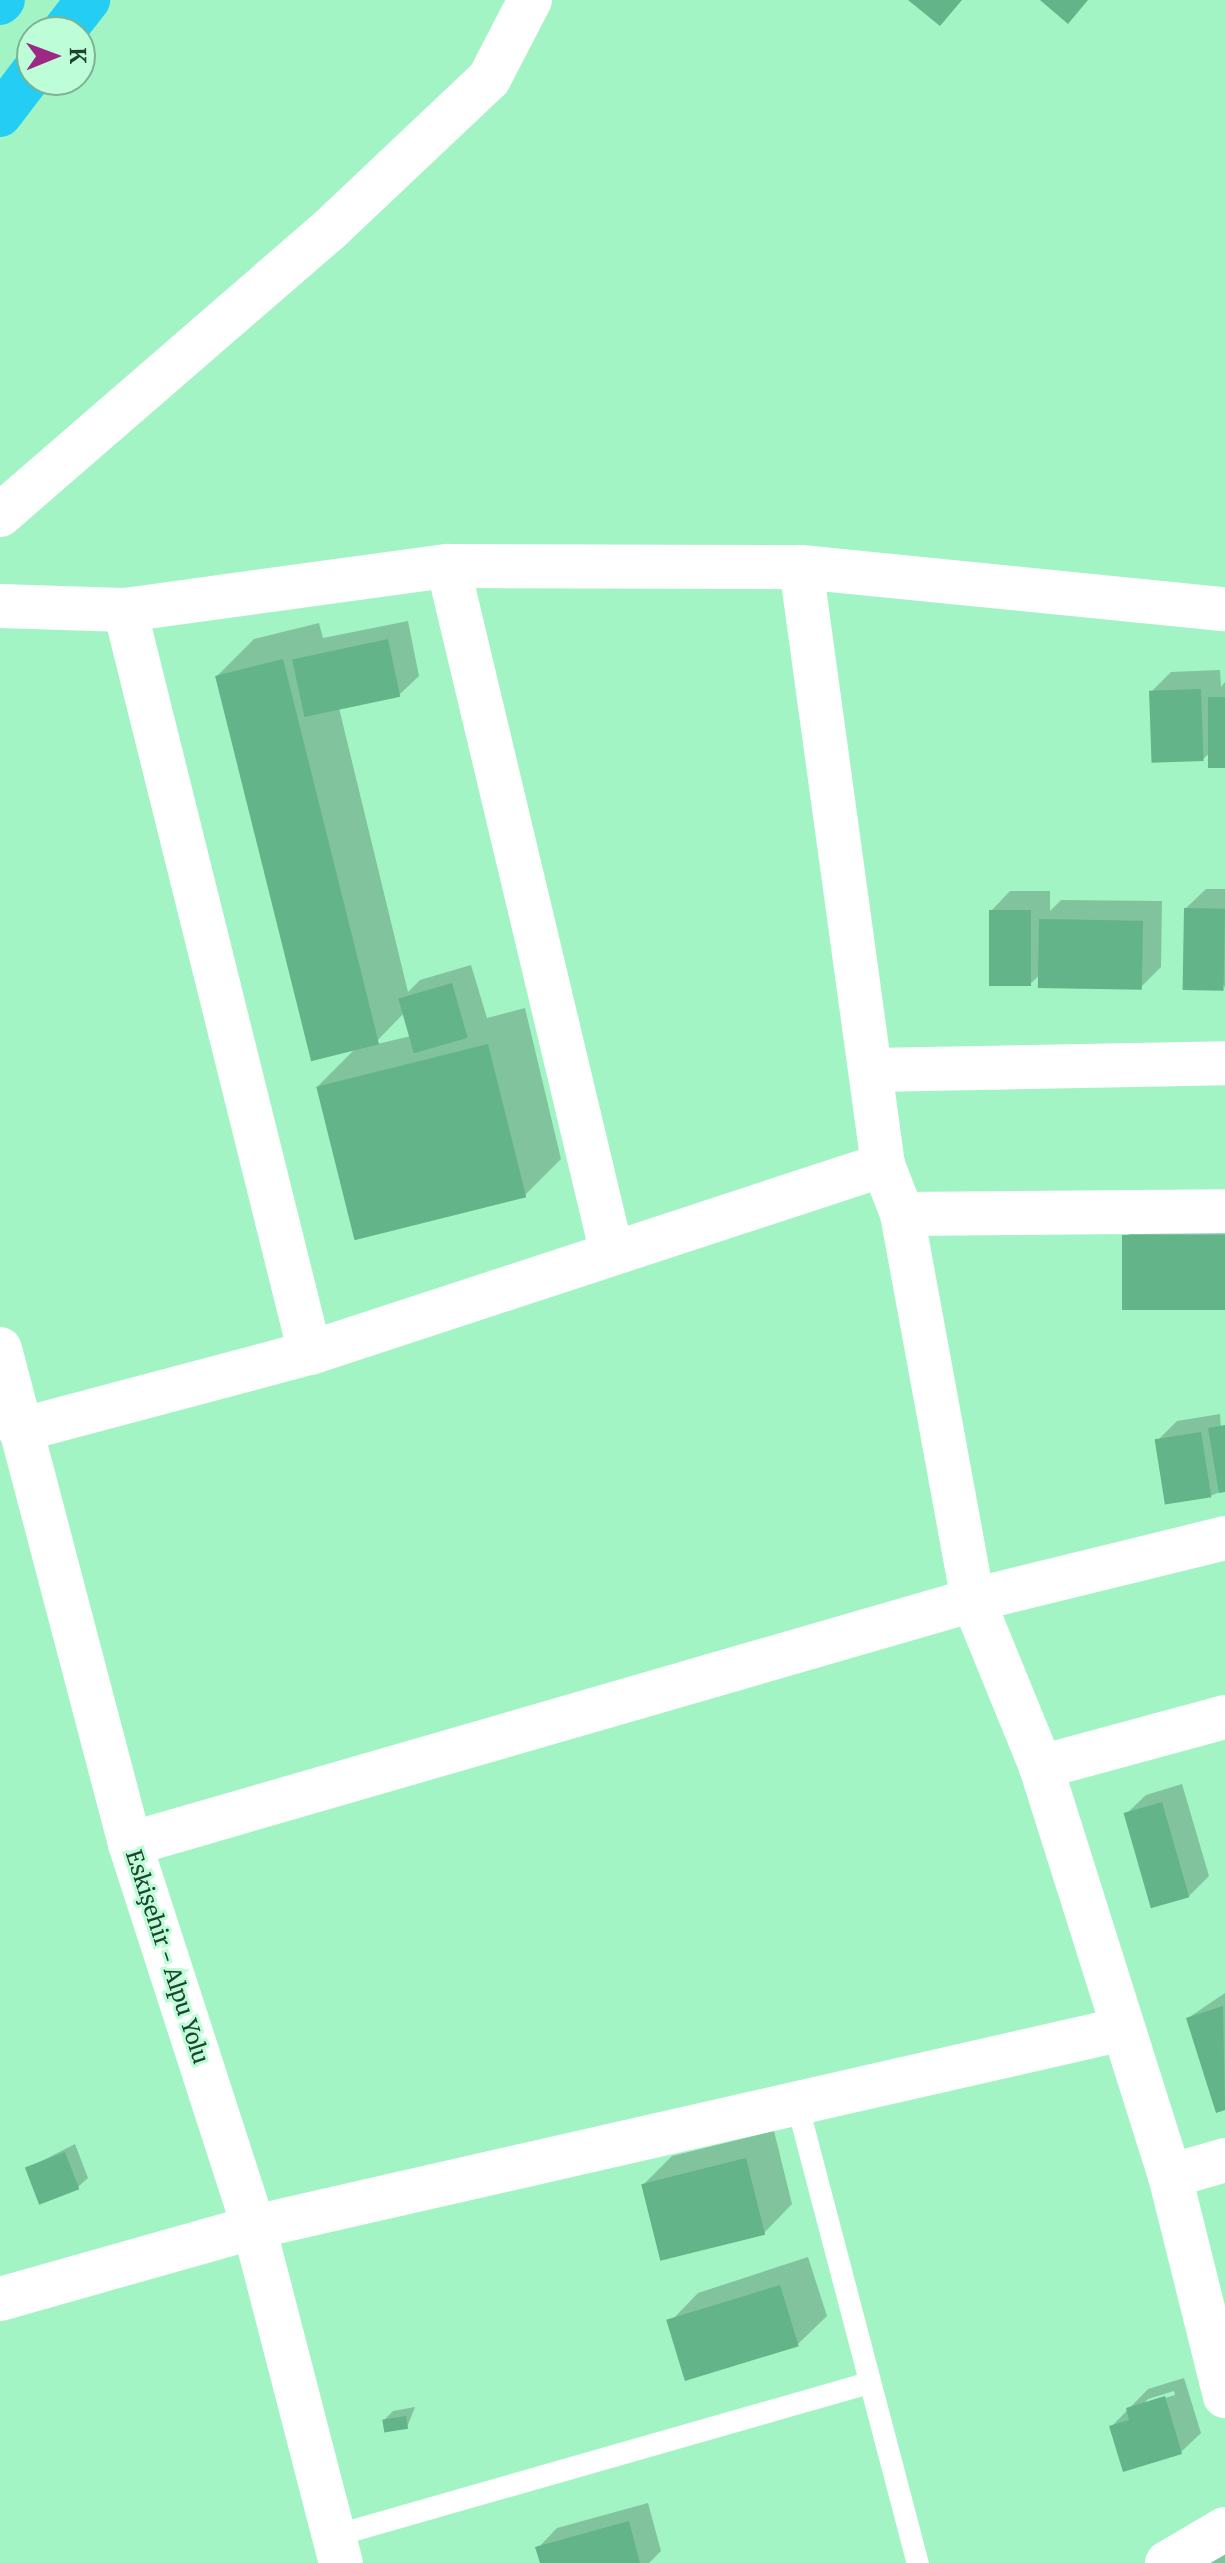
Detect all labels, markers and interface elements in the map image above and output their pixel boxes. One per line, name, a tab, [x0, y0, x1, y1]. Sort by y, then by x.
north arrow	[16, 16, 96, 96]
text: K	[64, 47, 92, 64]
street label: Eskişehir - Alpu Yolu	[120, 1847, 214, 2067]

